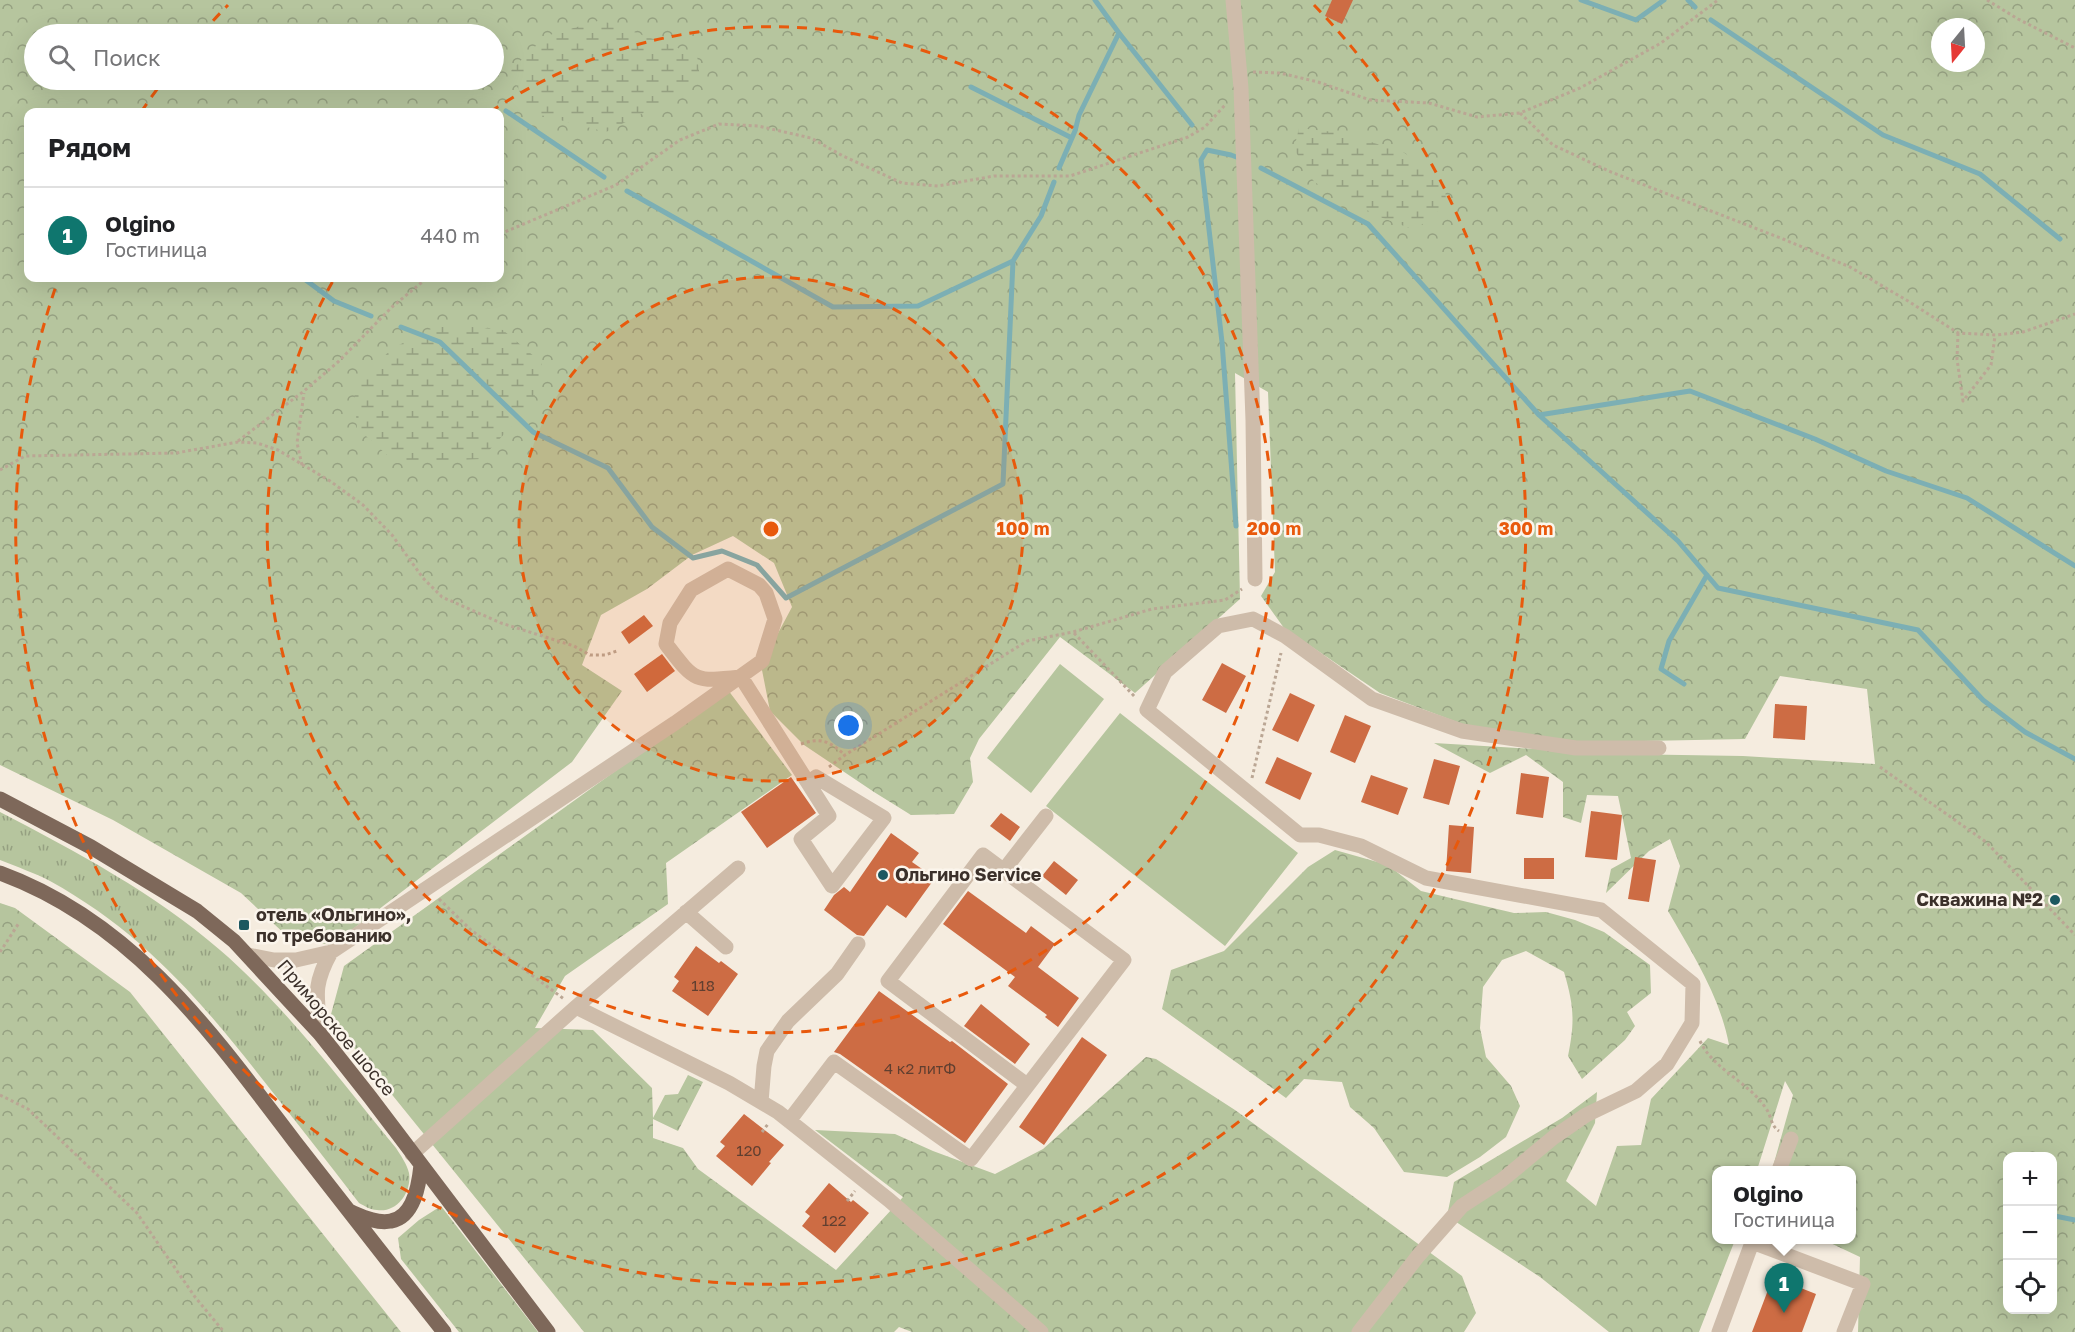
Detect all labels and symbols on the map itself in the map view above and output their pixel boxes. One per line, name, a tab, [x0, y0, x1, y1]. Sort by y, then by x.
north arrow	[1931, 18, 1985, 72]
text: 100 m	[997, 517, 1049, 539]
text: 200 m	[1247, 517, 1301, 539]
text: 300 m	[1499, 517, 1553, 539]
centre of rings	[761, 519, 781, 539]
your location	[834, 711, 863, 740]
place label: Ольгино Service	[895, 863, 1042, 885]
marker: Ольгино Service	[876, 868, 890, 882]
place label: Скважина №2	[1916, 888, 2043, 910]
marker: Скважина №2	[2048, 893, 2062, 907]
place label: отель «Ольгино», по требованию	[256, 903, 411, 946]
marker: отель «Ольгино», по требованию	[237, 918, 251, 932]
street label: Приморское шоссе	[273, 955, 400, 1100]
house number: 118	[691, 976, 715, 994]
house number: 4 к2 литФ	[884, 1059, 956, 1077]
house number: 120	[736, 1141, 762, 1159]
house number: 122	[822, 1211, 846, 1229]
pin: 1	[1764, 1264, 1804, 1313]

